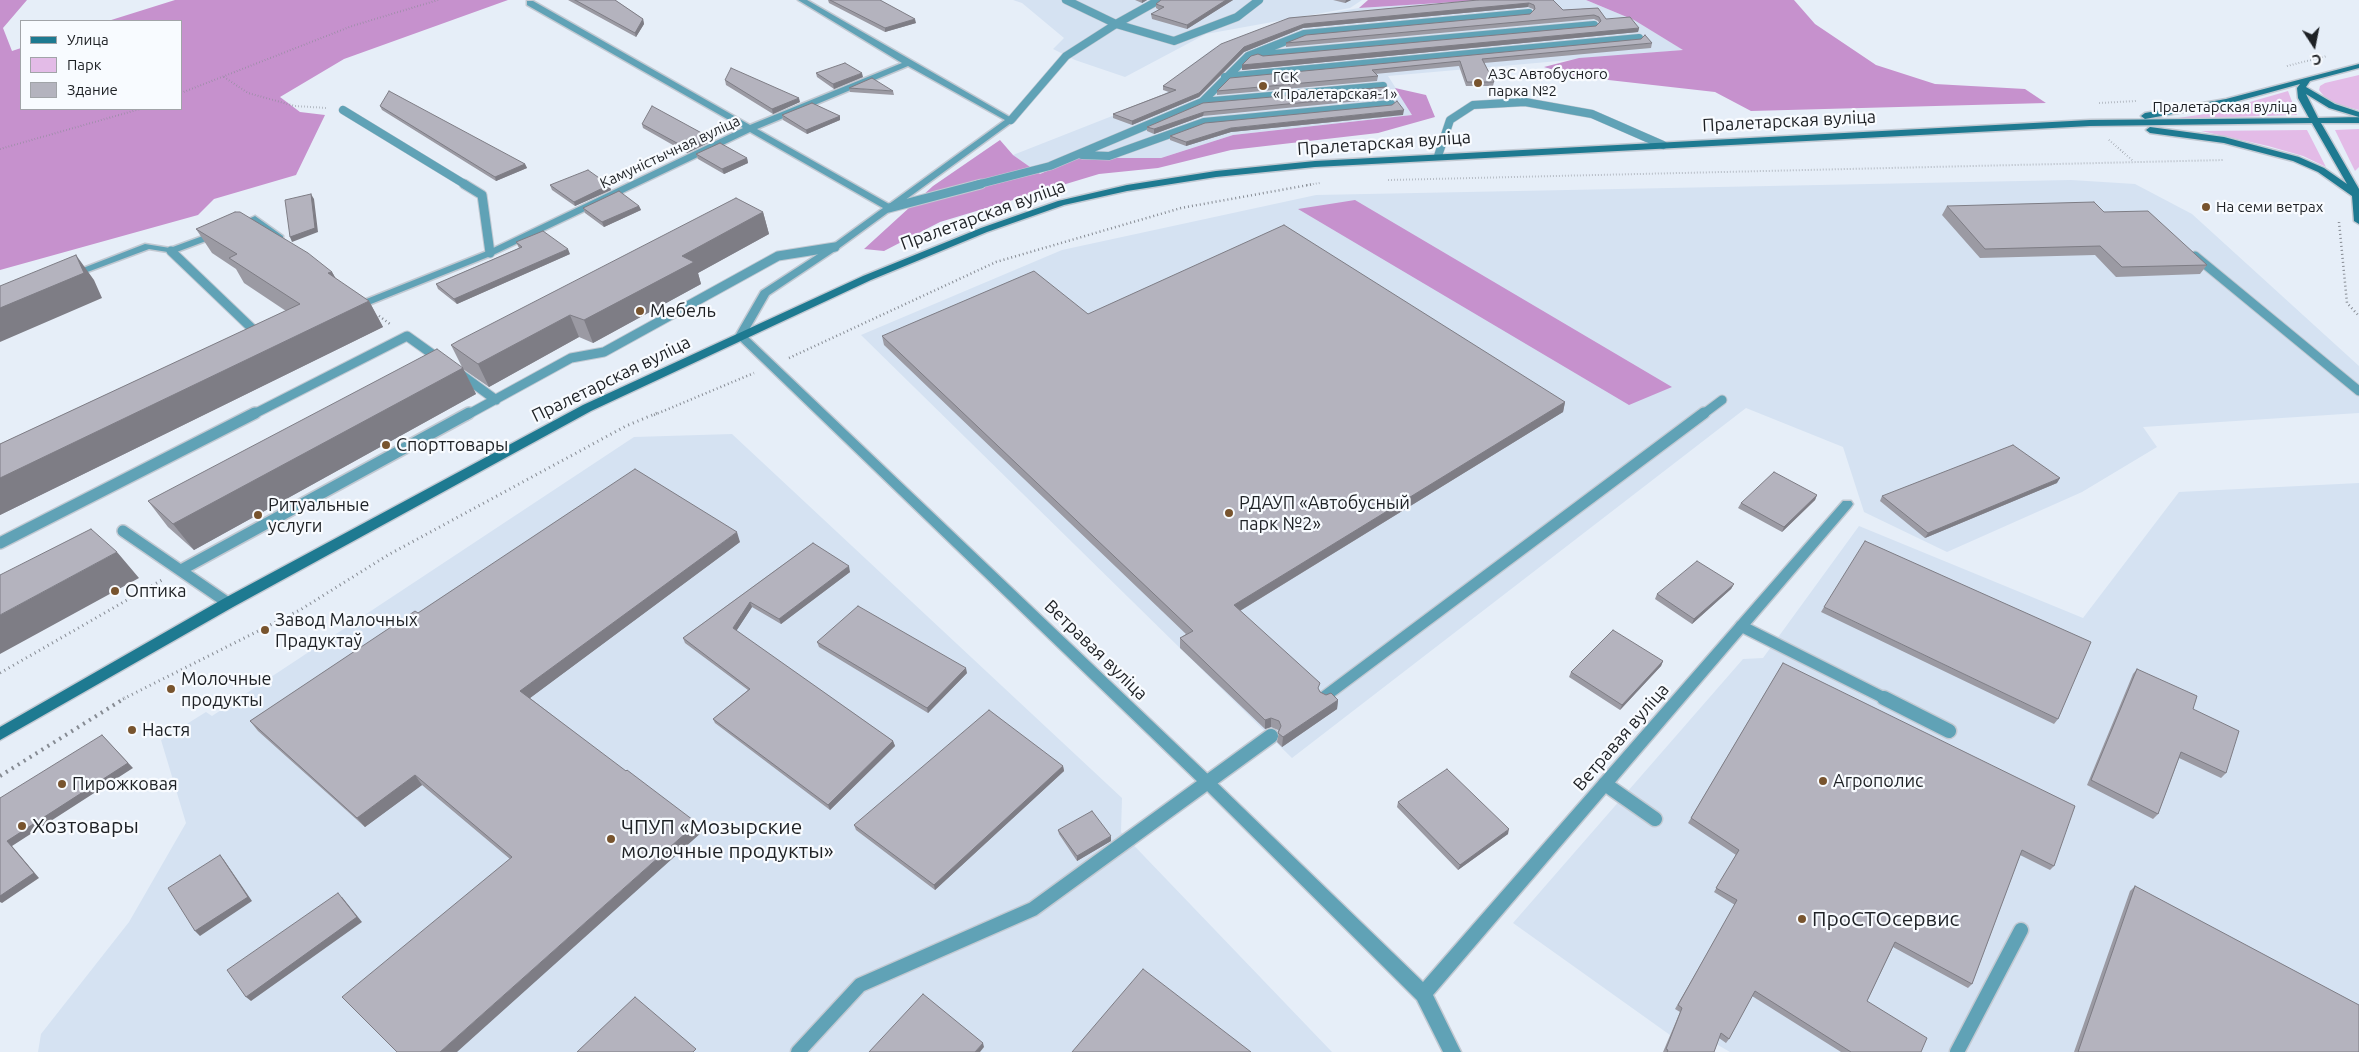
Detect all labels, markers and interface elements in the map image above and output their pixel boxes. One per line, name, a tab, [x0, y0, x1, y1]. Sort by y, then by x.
legend	[20, 20, 182, 110]
north arrow	[2289, 20, 2339, 70]
text: Улица	[67, 31, 109, 48]
text: С	[2311, 51, 2323, 68]
text: Парк	[67, 56, 102, 73]
place label: АЗС Автобусного парка №2	[1488, 65, 1608, 100]
place label: ГСК «Пралетарская-1»	[1273, 68, 1397, 103]
marker: АЗС Автобусного парка №2	[1472, 77, 1484, 89]
marker: ГСК «Пралетарская-1»	[1257, 80, 1269, 92]
text: Здание	[67, 81, 118, 98]
street label: Пралетарская вуліца	[2152, 98, 2298, 116]
street label: Пралетарская вуліца	[1702, 106, 1876, 136]
street label: Камуністычная вуліца	[597, 112, 743, 192]
street label: Пралетарская вуліца	[1296, 126, 1472, 160]
street label: Пралетарская вуліца	[898, 175, 1068, 255]
place label: На семи ветрах	[2216, 198, 2323, 216]
marker: На семи ветрах	[2200, 201, 2212, 213]
place label: Мебель	[650, 300, 716, 322]
marker: Мебель	[634, 305, 646, 317]
street label: Пралетарская вуліца	[528, 331, 694, 427]
place label: Спорттовары	[396, 434, 508, 456]
marker: Спорттовары	[380, 439, 392, 451]
place label: РДАУП «Автобусный парк №2»	[1239, 492, 1410, 534]
place label: Ритуальные услуги	[268, 494, 369, 536]
marker: РДАУП «Автобусный парк №2»	[1223, 507, 1235, 519]
marker: Ритуальные услуги	[252, 509, 264, 521]
place label: Оптика	[125, 580, 186, 602]
marker: Оптика	[109, 585, 121, 597]
street label: Ветравая вуліца	[1040, 595, 1152, 705]
place label: Завод Малочных Прадуктаў	[275, 609, 418, 652]
marker: Завод Малочных Прадуктаў	[259, 624, 271, 636]
place label: Молочные продукты	[181, 668, 272, 711]
street label: Ветравая вуліца	[1569, 679, 1673, 795]
marker: Молочные продукты	[165, 683, 177, 695]
place label: Настя	[142, 719, 190, 741]
marker: Настя	[126, 724, 138, 736]
place label: Агрополис	[1833, 770, 1923, 792]
place label: Пирожковая	[72, 773, 178, 795]
marker: Агрополис	[1817, 775, 1829, 787]
marker: Пирожковая	[56, 778, 68, 790]
place label: Хозтовары	[32, 813, 139, 839]
place label: ЧПУП «Мозырские молочные продукты»	[621, 814, 834, 864]
marker: Хозтовары	[16, 820, 28, 832]
marker: ЧПУП «Мозырские молочные продукты»	[605, 833, 617, 845]
place label: ПроСТОсервис	[1812, 906, 1959, 932]
marker: ПроСТОсервис	[1796, 913, 1808, 925]

